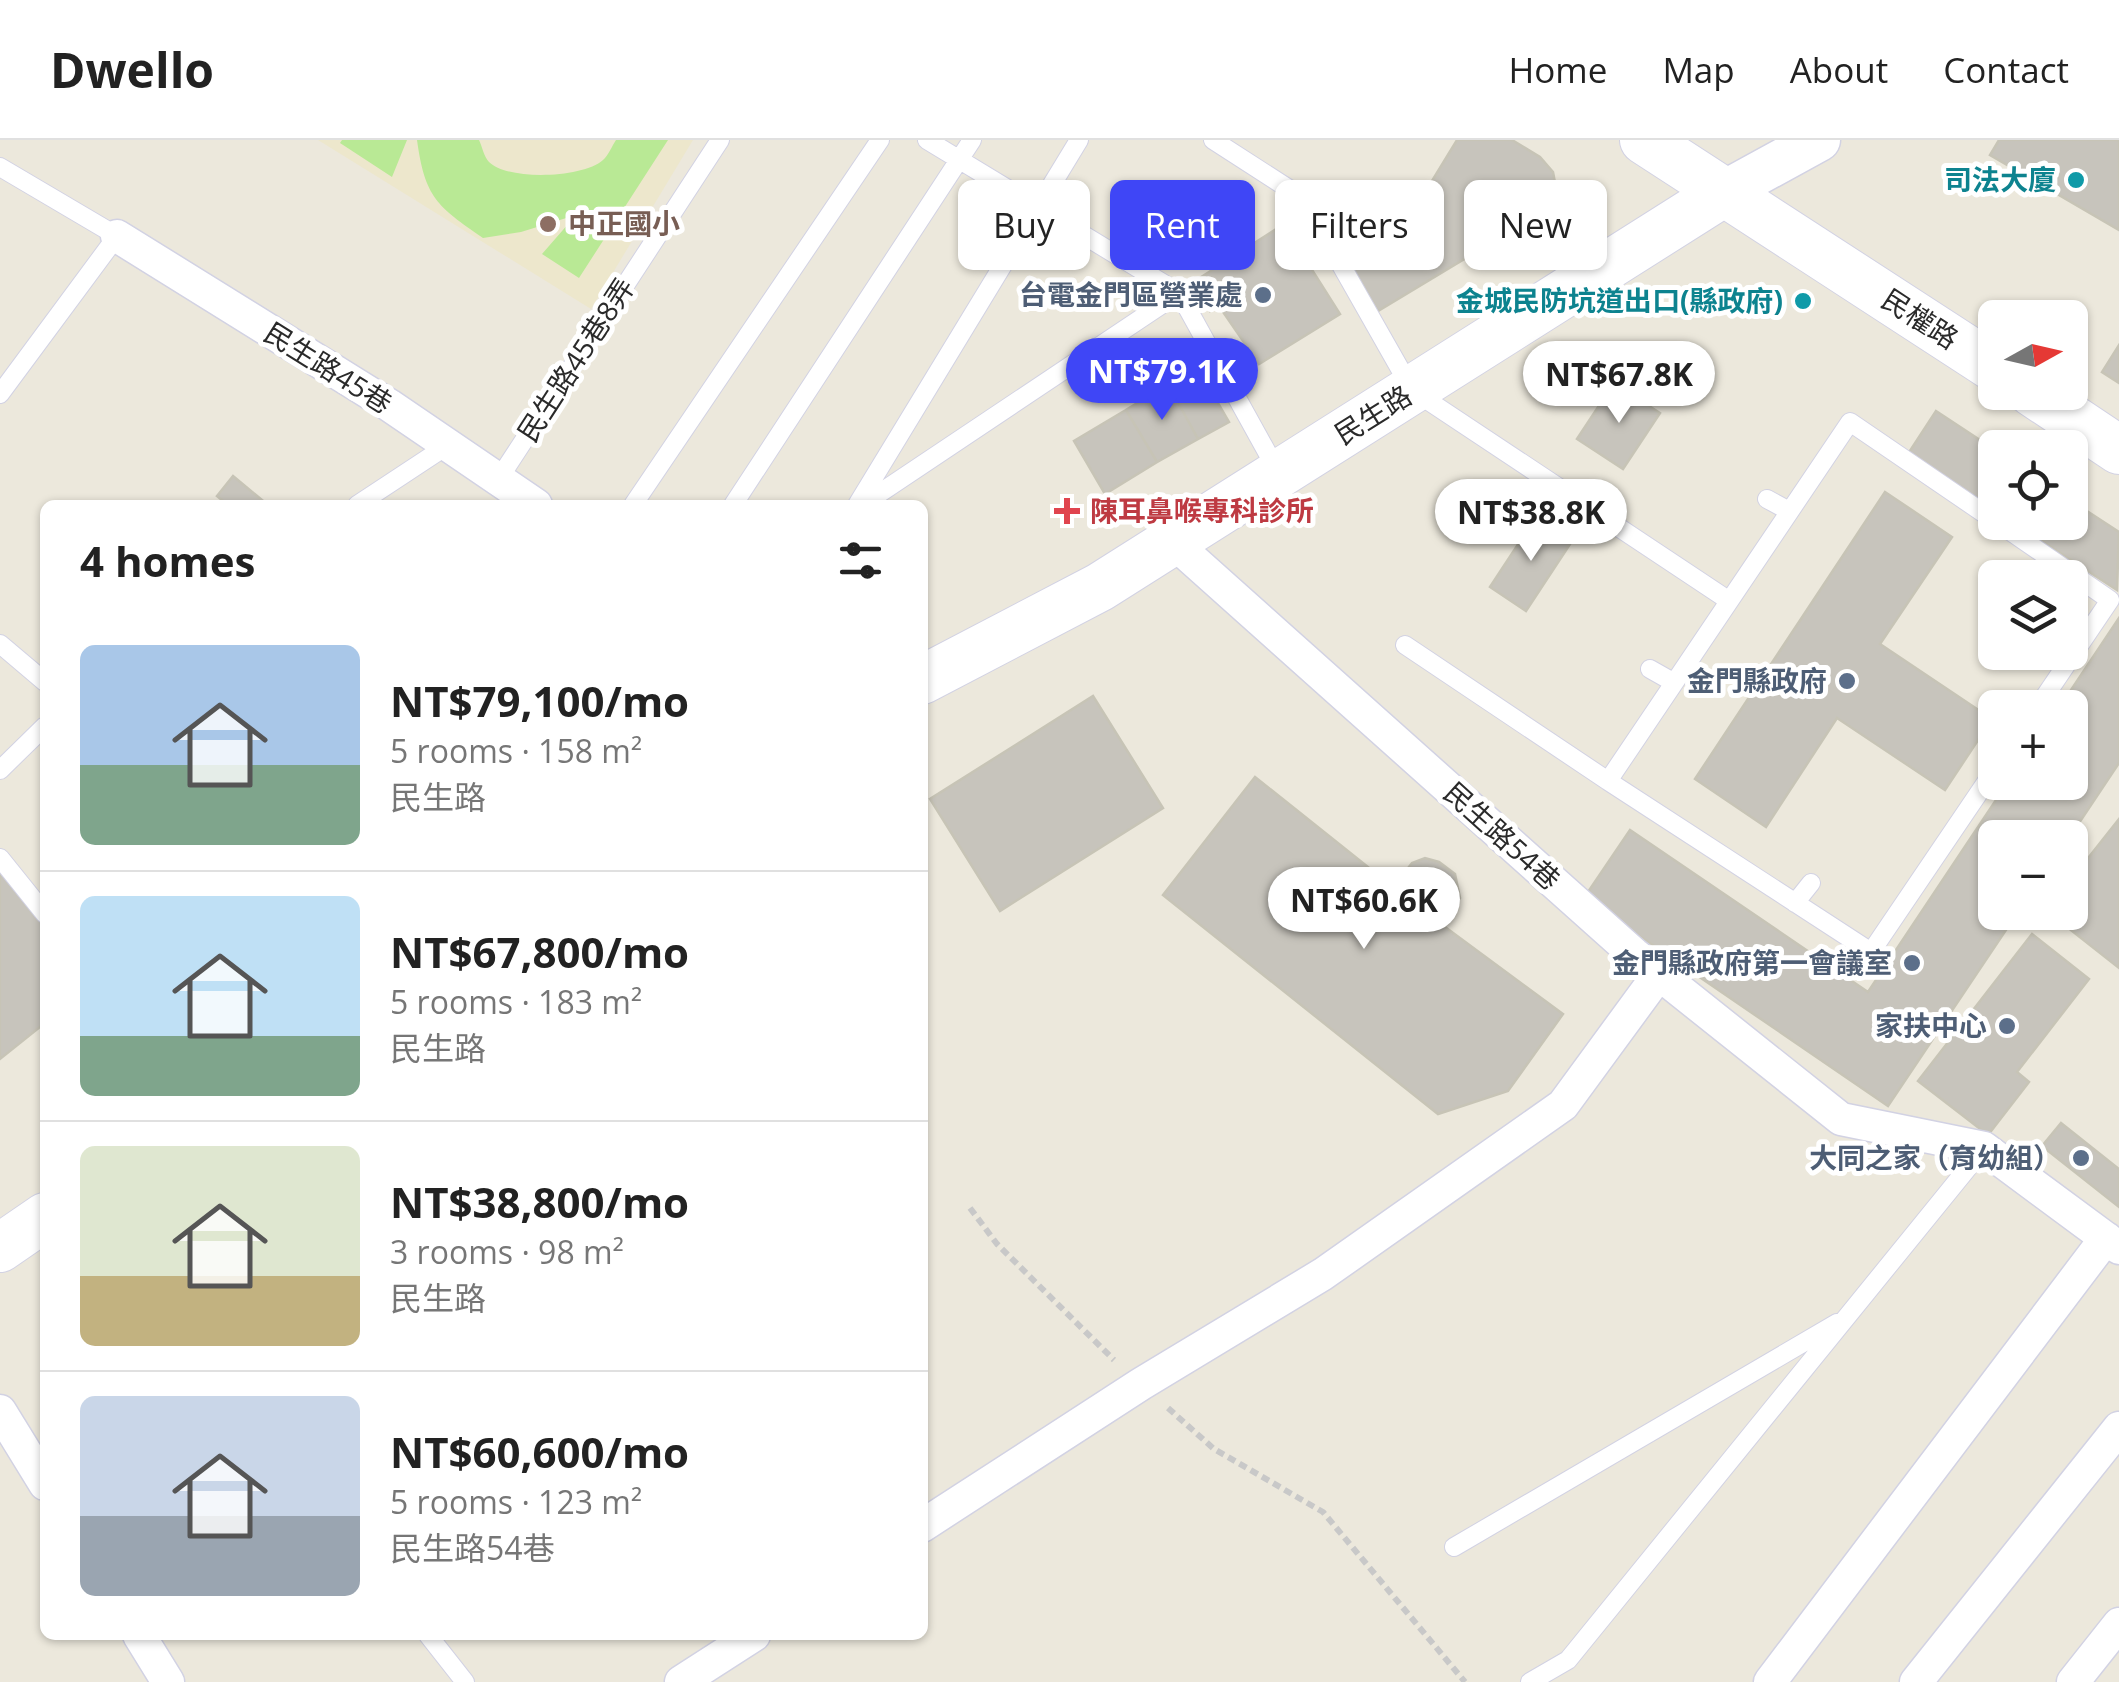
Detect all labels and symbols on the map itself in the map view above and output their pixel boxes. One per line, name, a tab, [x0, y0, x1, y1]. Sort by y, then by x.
place label: 司法大廈	[1944, 160, 2056, 198]
marker: 司法大廈	[2065, 169, 2087, 191]
place label: 中正國小	[568, 204, 680, 242]
marker: 中正國小	[537, 213, 559, 235]
street label: 民生路45巷8弄	[508, 270, 642, 449]
place label: 台電金門區營業處	[1019, 275, 1243, 313]
street label: 民權路	[1875, 279, 1966, 357]
place label: 金城民防坑道出口(縣政府)	[1456, 281, 1783, 319]
marker: 台電金門區營業處	[1252, 284, 1274, 306]
marker: 金城民防坑道出口(縣政府)	[1792, 290, 1814, 312]
north arrow	[1978, 300, 2088, 410]
street label: 民生路45巷	[257, 313, 400, 421]
pin: NT$79.1K	[1059, 338, 1265, 423]
pin: NT$67.8K	[1516, 341, 1722, 426]
street label: 民生路	[1327, 376, 1418, 453]
pin: NT$38.8K	[1428, 479, 1634, 564]
place label: 陳耳鼻喉專科診所	[1090, 491, 1314, 529]
marker: 陳耳鼻喉專科診所	[1054, 498, 1080, 524]
place label: 金門縣政府	[1687, 661, 1827, 699]
marker: 金門縣政府	[1836, 670, 1858, 692]
street label: 民生路54巷	[1436, 773, 1569, 898]
pin: NT$60.6K	[1261, 867, 1467, 952]
place label: 金門縣政府第一會議室	[1612, 943, 1892, 981]
marker: 金門縣政府第一會議室	[1901, 952, 1923, 974]
place label: 家扶中心	[1875, 1006, 1987, 1044]
marker: 家扶中心	[1996, 1015, 2018, 1037]
place label: 大同之家（育幼組）	[1809, 1138, 2061, 1176]
marker: 大同之家（育幼組）	[2070, 1147, 2092, 1169]

